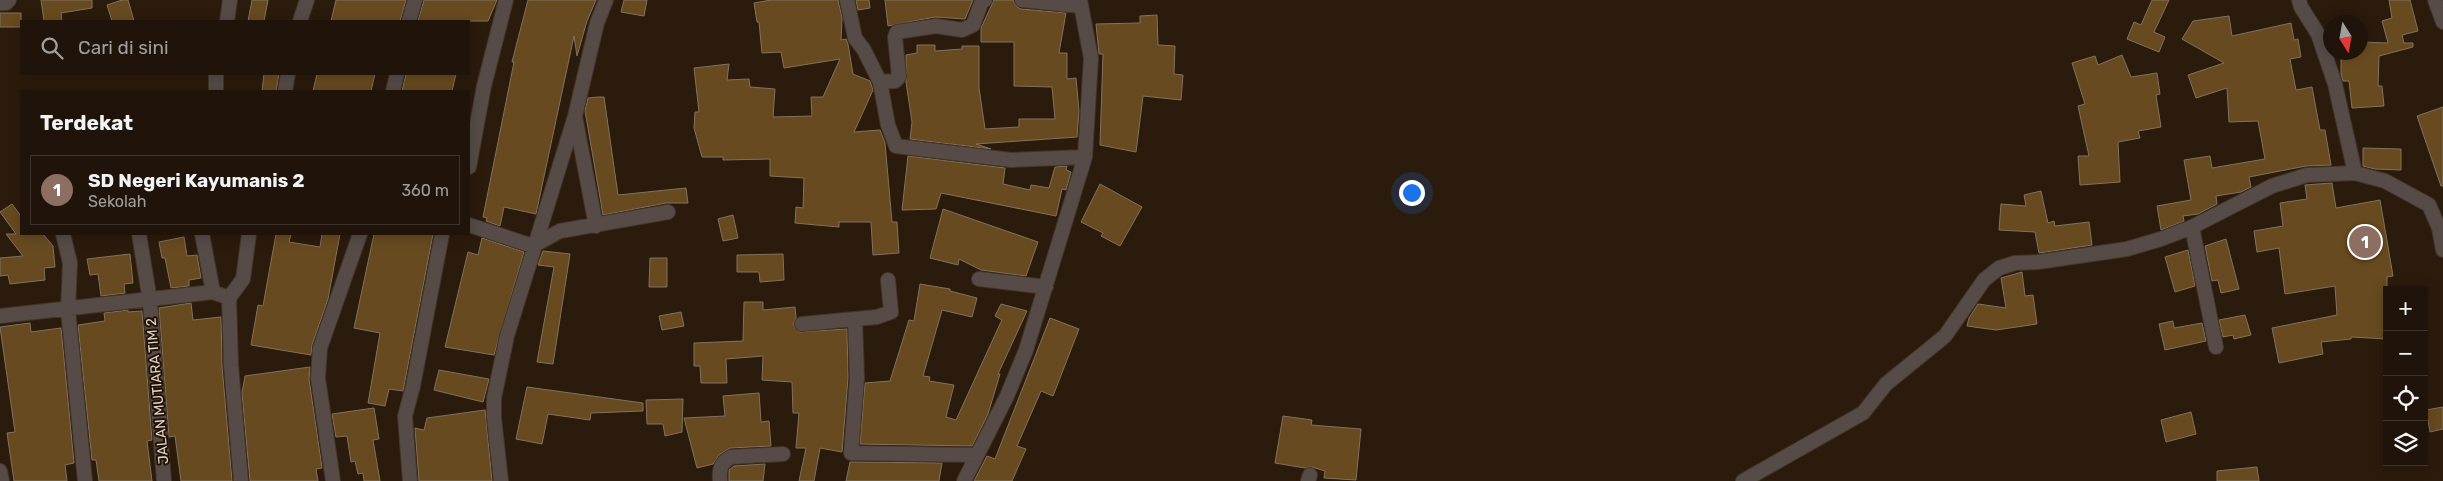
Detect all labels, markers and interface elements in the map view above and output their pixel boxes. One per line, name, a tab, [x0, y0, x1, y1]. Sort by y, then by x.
north arrow	[2323, 15, 2368, 60]
search box	[20, 20, 470, 75]
icon: search	[38, 34, 66, 62]
text: Cari di sini	[78, 36, 169, 59]
text: Terdekat	[40, 110, 133, 135]
text: SD Negeri Kayumanis 2	[88, 169, 305, 192]
your location	[1399, 180, 1425, 206]
text: 1	[53, 181, 61, 200]
text: 360 m	[401, 181, 449, 200]
text: Sekolah	[88, 192, 146, 211]
pin: 1	[2349, 223, 2381, 261]
map controls	[2383, 286, 2428, 466]
button: +	[2383, 286, 2428, 331]
street label: JALAN MUTIARA TIM 2	[143, 317, 172, 465]
button: −	[2383, 331, 2428, 376]
button: locate	[2383, 376, 2428, 421]
button: layers	[2383, 421, 2428, 466]

